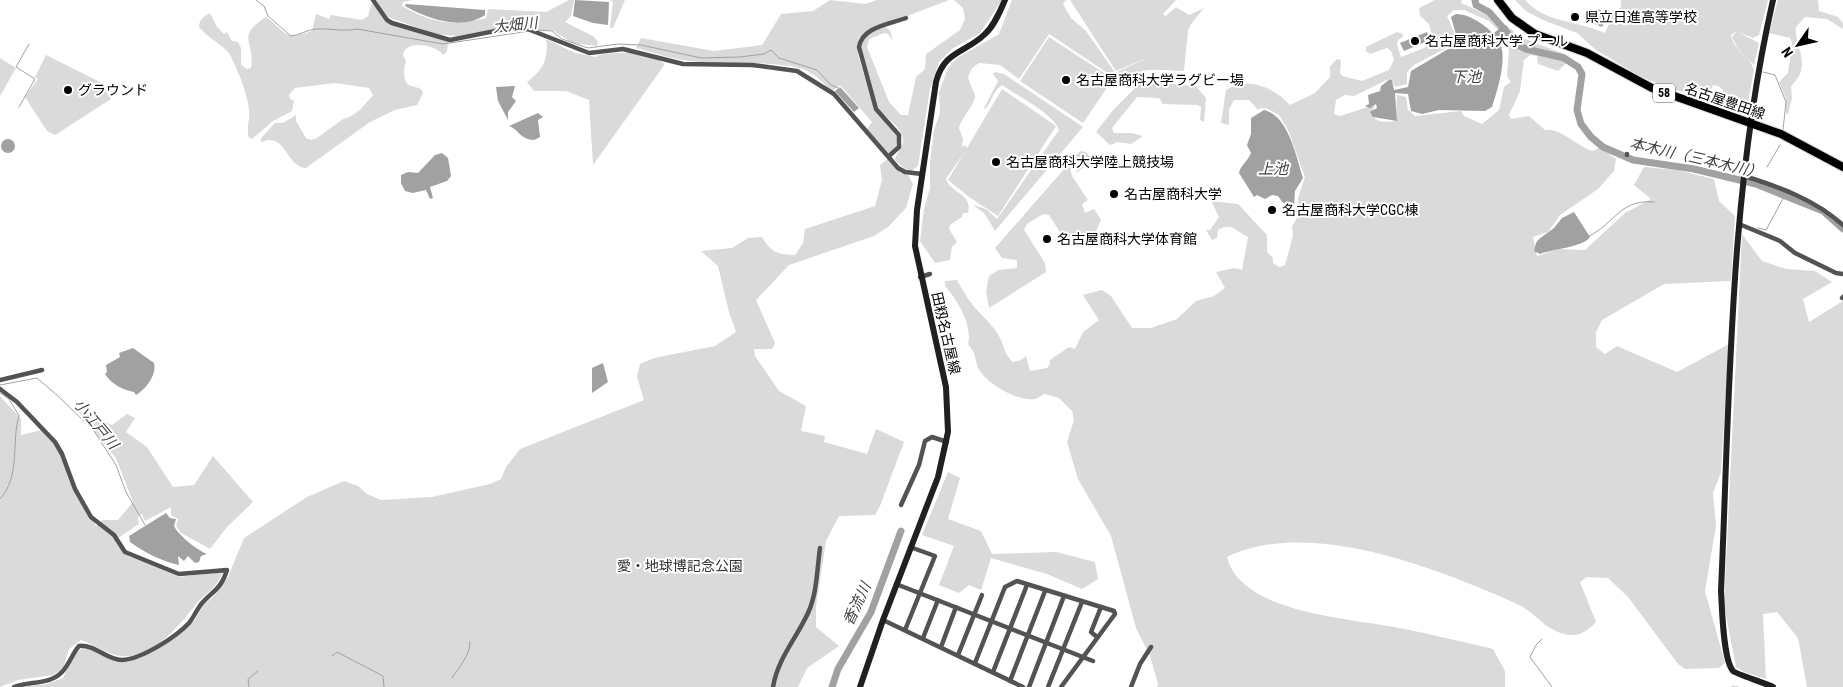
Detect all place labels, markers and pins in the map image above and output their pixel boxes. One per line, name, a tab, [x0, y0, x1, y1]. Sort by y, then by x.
place label: 県立日進高等学校	[1585, 9, 1697, 25]
marker: 県立日進高等学校	[1569, 11, 1581, 23]
place label: 名古屋商科大学 プール	[1425, 33, 1568, 49]
marker: 名古屋商科大学 プール	[1409, 35, 1421, 47]
place label: 名古屋商科大学ラグビー場	[1076, 72, 1244, 88]
marker: 名古屋商科大学ラグビー場	[1060, 74, 1072, 86]
place label: グラウンド	[78, 82, 148, 98]
marker: グラウンド	[62, 84, 74, 96]
place label: 名古屋商科大学陸上競技場	[1006, 154, 1174, 170]
marker: 名古屋商科大学陸上競技場	[990, 156, 1002, 168]
place label: 名古屋商科大学	[1124, 186, 1222, 202]
marker: 名古屋商科大学	[1108, 188, 1120, 200]
place label: 名古屋商科大学CGC棟	[1282, 202, 1418, 218]
marker: 名古屋商科大学CGC棟	[1266, 204, 1278, 216]
place label: 名古屋商科大学体育館	[1057, 231, 1197, 247]
marker: 名古屋商科大学体育館	[1041, 233, 1053, 245]

